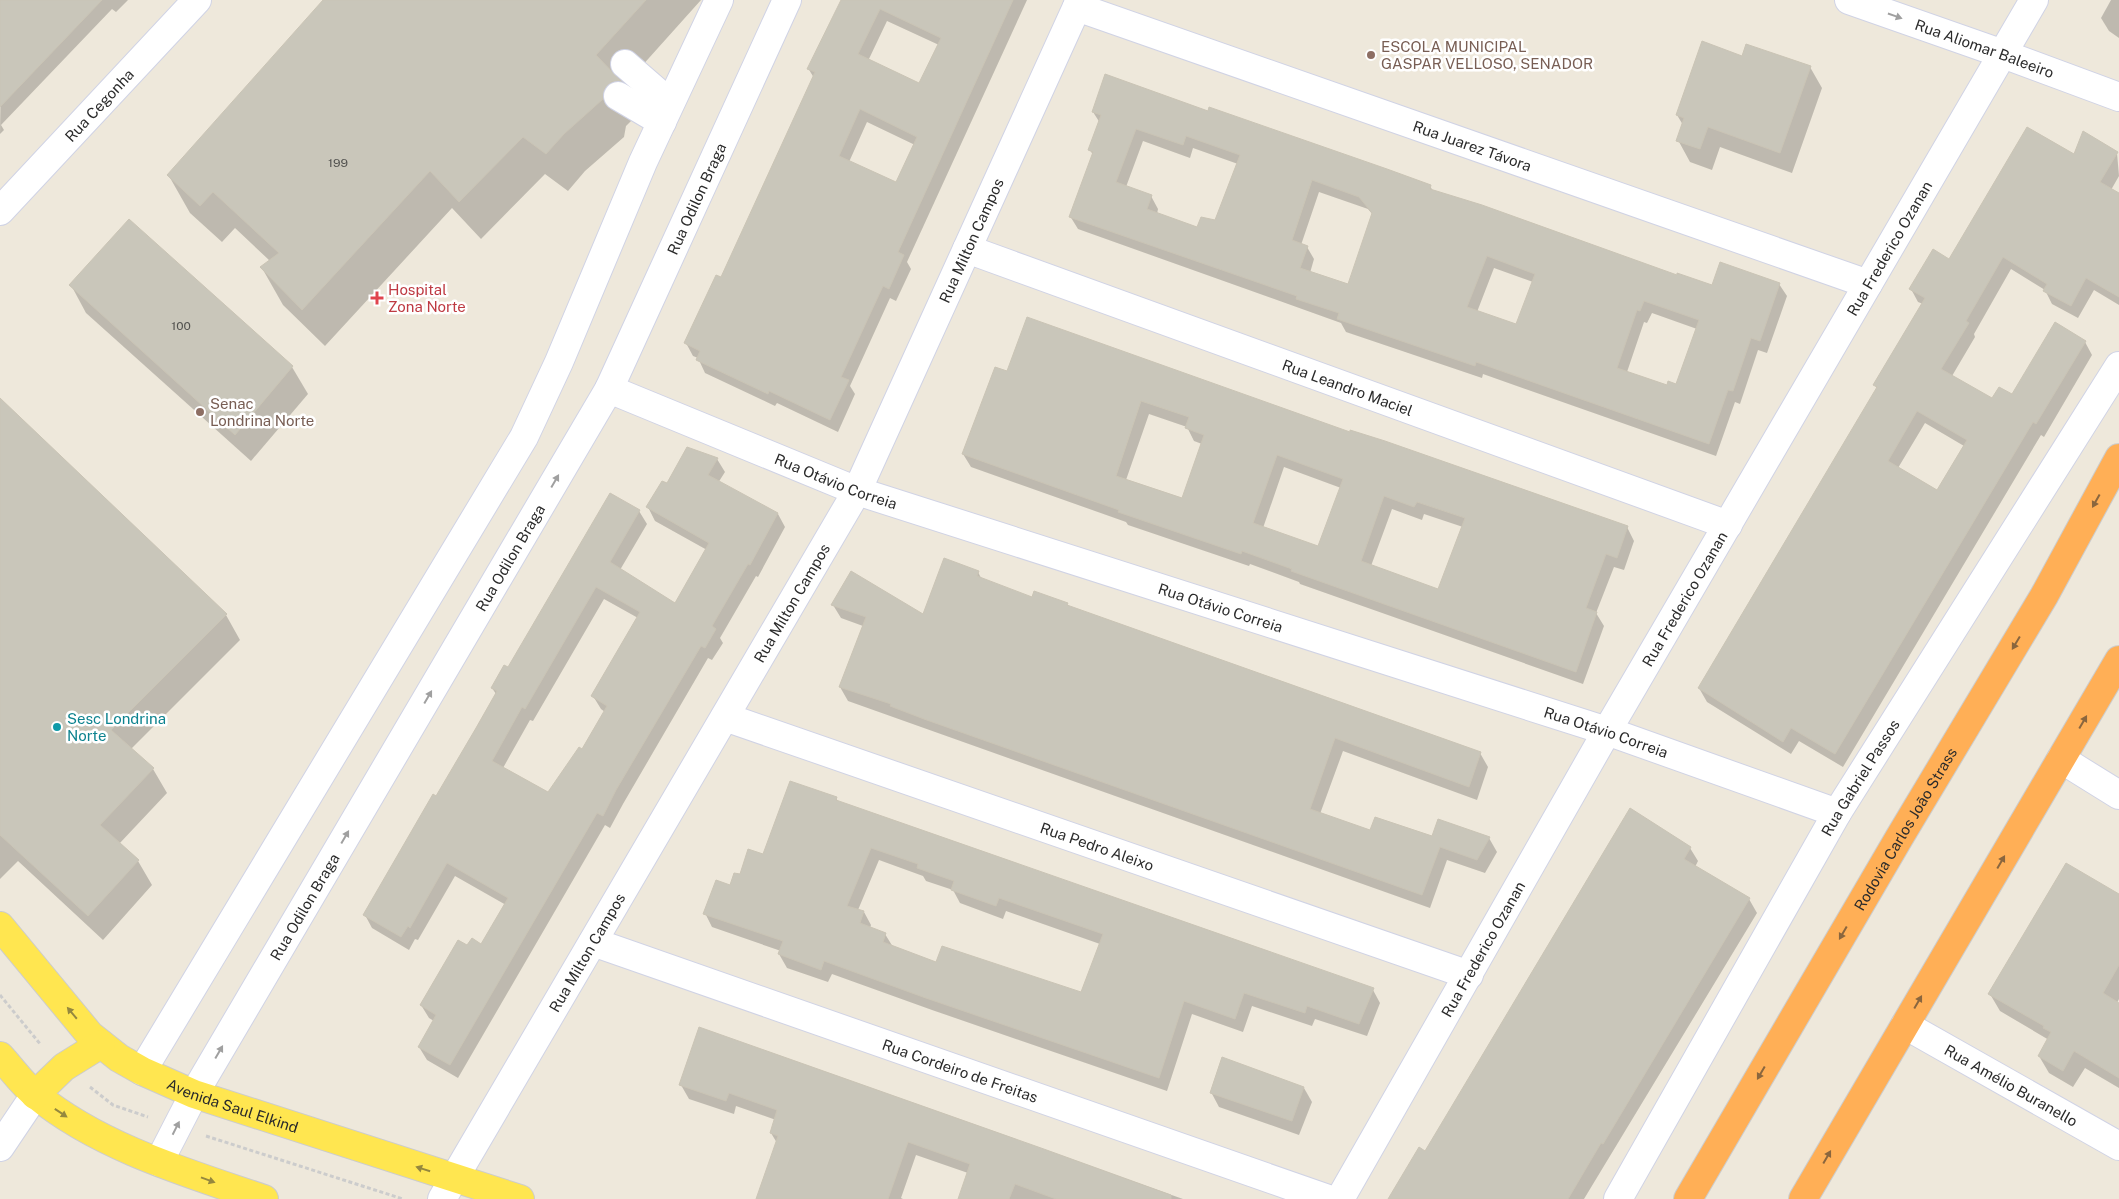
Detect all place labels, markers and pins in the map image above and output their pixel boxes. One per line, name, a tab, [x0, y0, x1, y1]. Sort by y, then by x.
place label: ESCOLA MUNICIPAL GASPAR VELLOSO, SENADOR	[1381, 38, 1593, 72]
marker: ESCOLA MUNICIPAL GASPAR VELLOSO, SENADOR	[1365, 49, 1377, 61]
place label: Hospital Zona Norte	[388, 281, 466, 315]
marker: Hospital Zona Norte	[370, 291, 384, 305]
place label: Senac Londrina Norte	[210, 395, 314, 429]
marker: Senac Londrina Norte	[194, 406, 206, 418]
place label: Sesc Londrina Norte	[67, 710, 166, 744]
marker: Sesc Londrina Norte	[51, 721, 63, 733]

